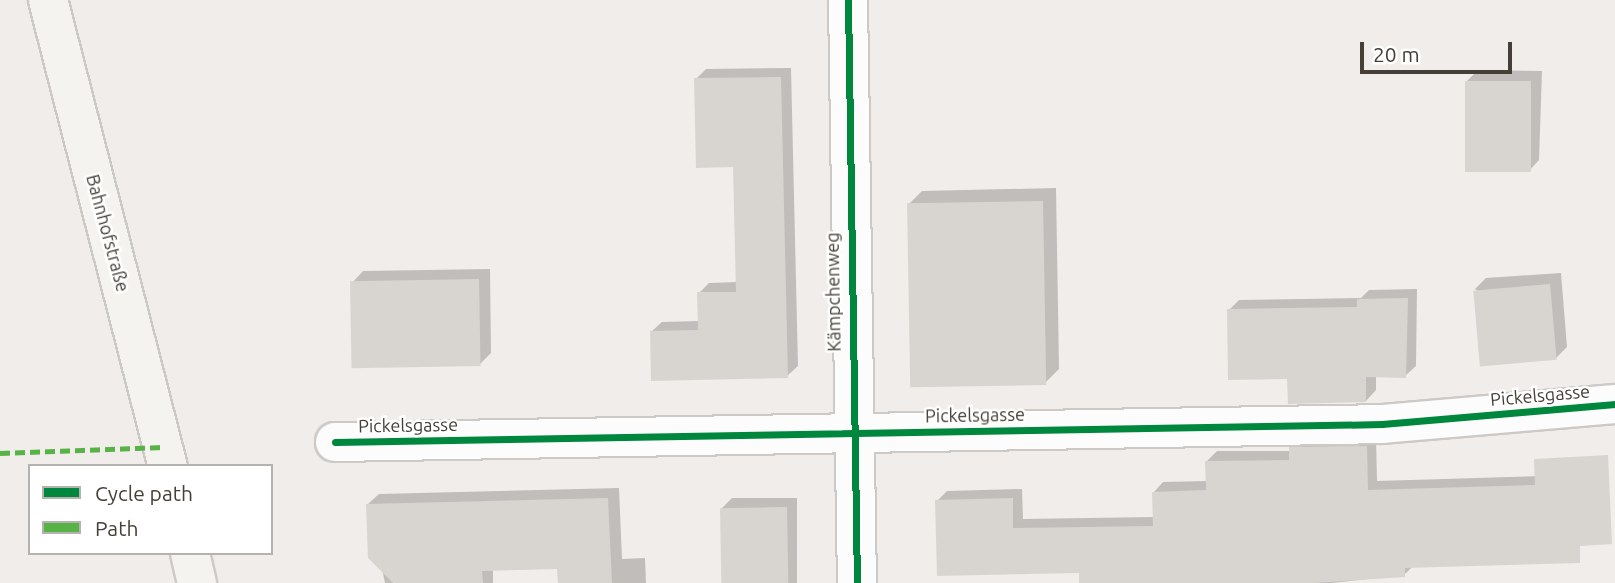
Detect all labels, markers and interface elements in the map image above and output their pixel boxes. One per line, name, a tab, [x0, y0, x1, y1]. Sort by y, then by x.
scale bar	[1363, 28, 1515, 72]
text: 20 m	[1373, 42, 1420, 66]
street label: Bahnhofstraße	[82, 172, 134, 294]
street label: Kämpchenweg	[821, 232, 845, 352]
street label: Pickelsgasse	[1489, 380, 1591, 410]
street label: Pickelsgasse	[925, 403, 1025, 427]
street label: Pickelsgasse	[358, 413, 458, 437]
legend	[28, 464, 273, 555]
text: Cycle path	[95, 481, 193, 505]
text: Path	[95, 516, 138, 540]

